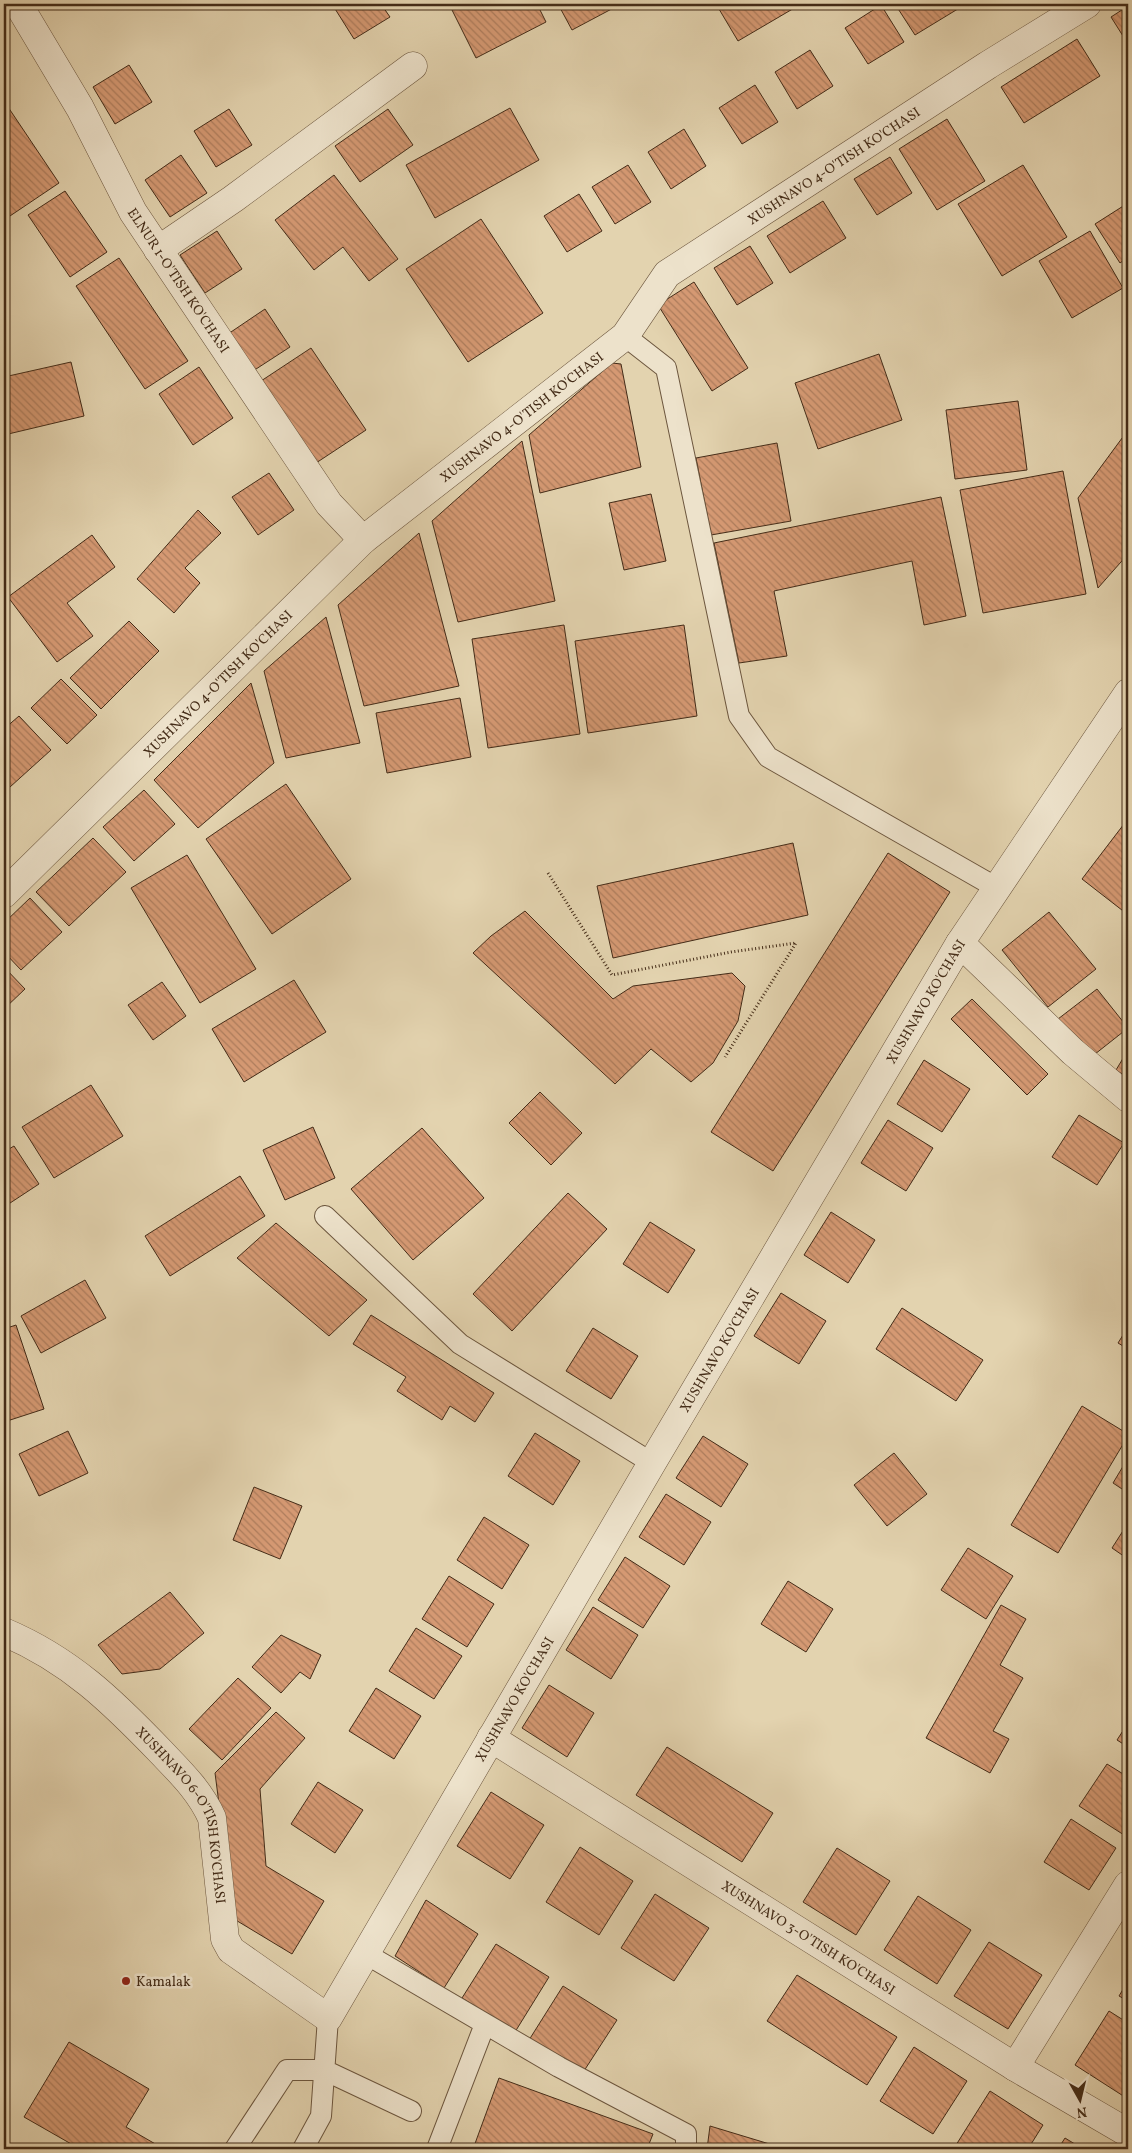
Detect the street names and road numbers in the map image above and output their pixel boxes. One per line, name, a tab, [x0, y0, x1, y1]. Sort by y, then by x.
street label: XUSHNAVO 4-O'TISH KO'CHASI	[744, 103, 925, 230]
street label: ELNUR 1-O'TISH KO'CHASI	[122, 205, 233, 357]
street label: XUSHNAVO 4-O'TISH KO'CHASI	[437, 348, 608, 488]
street label: XUSHNAVO 4-O'TISH KO'CHASI	[140, 607, 297, 762]
street label: XUSHNAVO KO'CHASI	[883, 936, 971, 1068]
street label: XUSHNAVO KO'CHASI	[676, 1285, 765, 1416]
street label: XUSHNAVO KO'CHASI	[472, 1634, 559, 1766]
street label: XUSHNAVO 6-O'TISH KO'CHASI	[131, 1723, 229, 1905]
street label: XUSHNAVO 3-O'TISH KO'CHASI	[717, 1877, 898, 2000]

